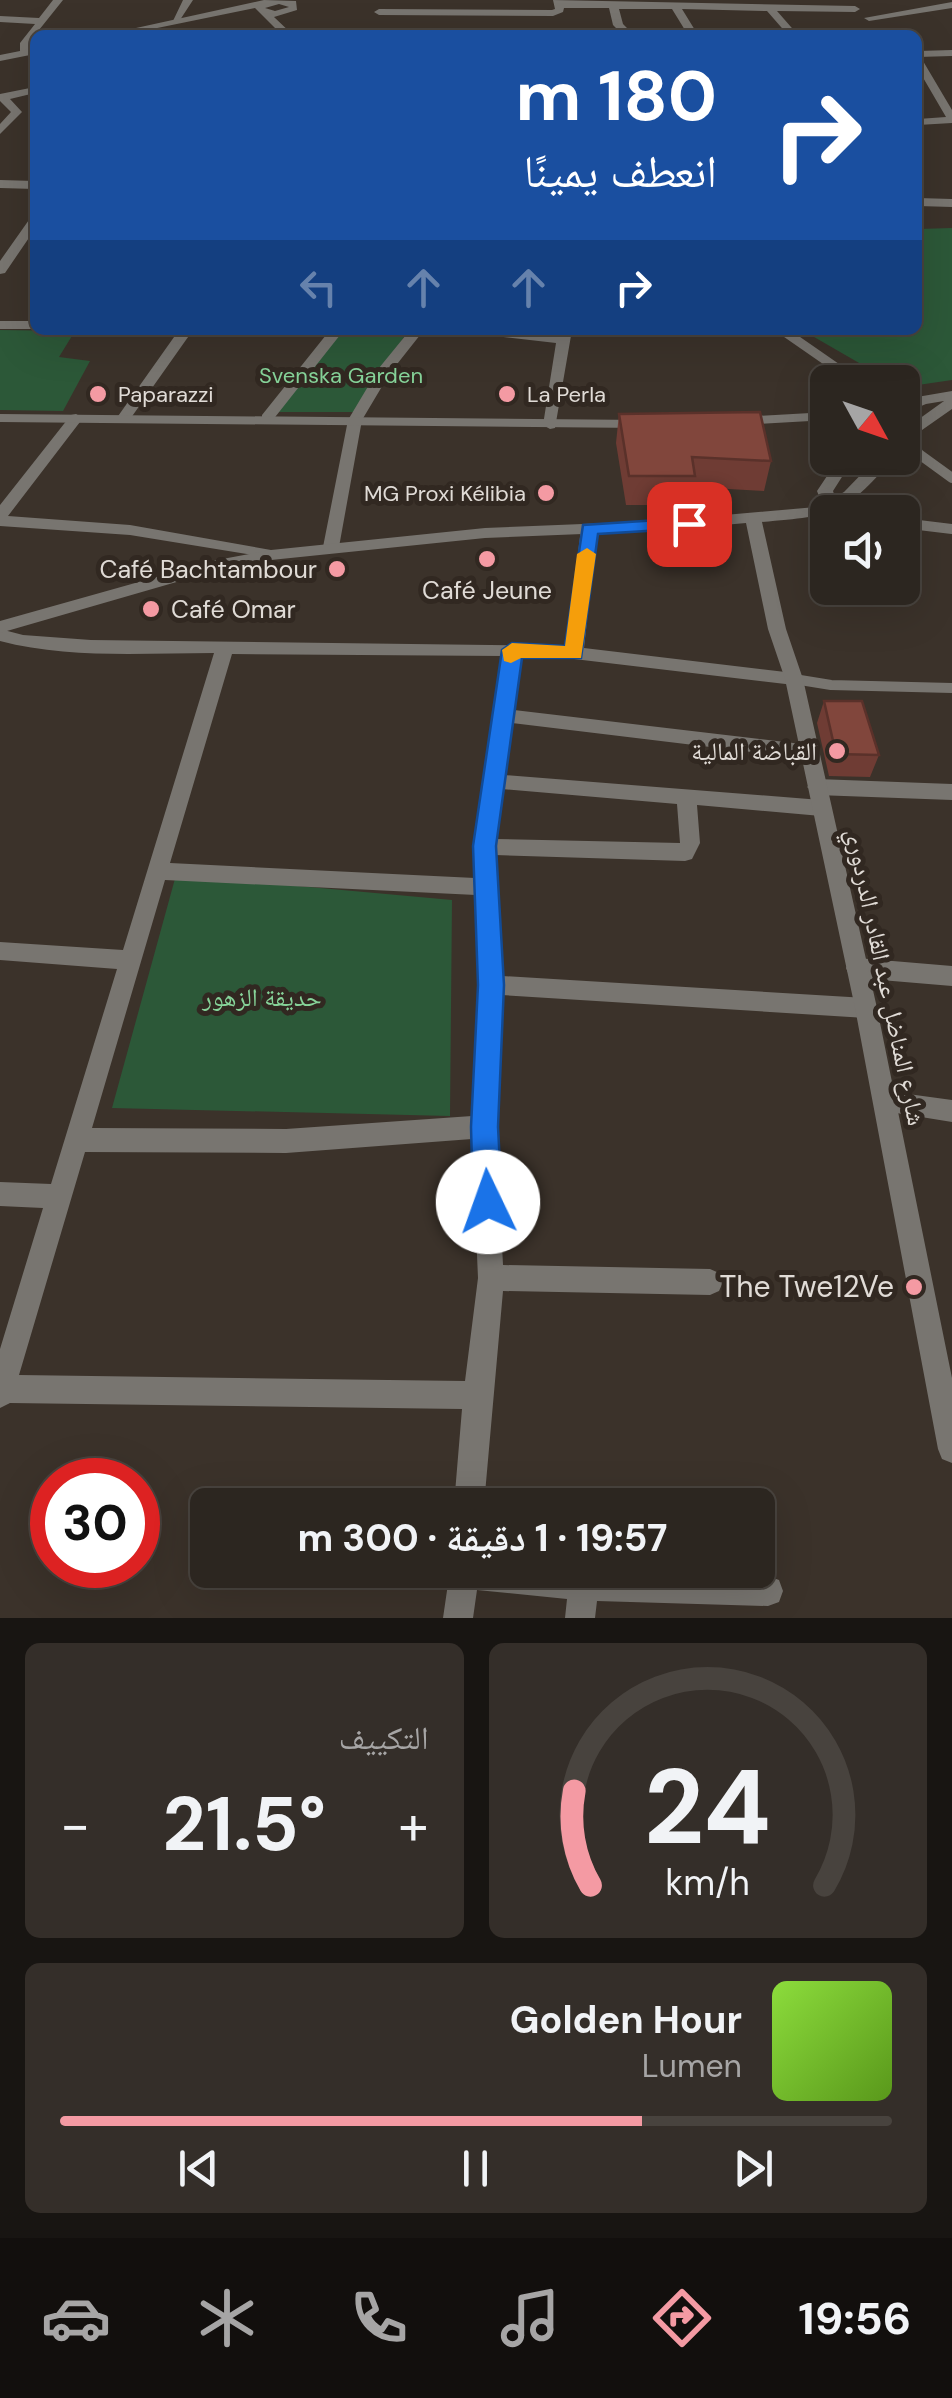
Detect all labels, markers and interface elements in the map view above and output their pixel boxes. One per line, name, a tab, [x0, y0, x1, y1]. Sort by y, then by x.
text: 180 m	[516, 51, 717, 142]
icon: right	[752, 70, 882, 200]
text: انعطف يمينًا	[523, 142, 717, 201]
icon: left	[291, 260, 346, 315]
icon: ahead	[396, 260, 451, 315]
icon: ahead	[501, 260, 556, 315]
icon: right	[606, 260, 661, 315]
park label: Svenska Garden	[259, 361, 423, 390]
north arrow	[810, 365, 920, 475]
map controls	[810, 365, 920, 605]
place label: Paparazzi	[118, 380, 214, 409]
place label: La Perla	[527, 380, 606, 409]
marker: Paparazzi	[87, 383, 109, 405]
marker: La Perla	[496, 383, 518, 405]
place label: MG Proxi Kélibia	[364, 479, 526, 508]
marker: MG Proxi Kélibia	[535, 482, 557, 504]
pin	[647, 482, 732, 567]
button: sound	[810, 495, 920, 605]
icon: arrive	[662, 497, 717, 552]
marker: Café Jeune	[476, 548, 498, 570]
place label: Café Bachtambour	[100, 553, 317, 586]
marker: Café Bachtambour	[326, 558, 348, 580]
place label: Café Jeune	[422, 574, 552, 607]
place label: Café Omar	[171, 593, 296, 626]
marker: Café Omar	[140, 598, 162, 620]
place label: القباضة المالية	[691, 735, 817, 768]
marker: القباضة المالية	[826, 740, 848, 762]
street label: شارع المناضل عبد القادر الدردوري	[835, 826, 933, 1129]
park label: حديقة الزهور	[201, 981, 322, 1014]
position arrow	[436, 1150, 540, 1254]
place label: The Twe12Ve	[720, 1267, 894, 1306]
marker: The Twe12Ve	[903, 1276, 925, 1298]
speed limit sign: 30	[30, 1458, 160, 1588]
text: 19:57 · 1 دقيقة · 300 m	[298, 1513, 667, 1563]
text: التكييف	[339, 1717, 429, 1759]
text: 24	[644, 1740, 771, 1875]
text: 21.5°	[163, 1776, 326, 1873]
text: −	[60, 1789, 90, 1861]
text: +	[398, 1789, 428, 1861]
text: km/h	[666, 1860, 750, 1906]
text: Golden Hour	[510, 1995, 742, 2045]
text: Lumen	[642, 2045, 742, 2087]
icon: previous	[171, 2141, 226, 2196]
icon: pause	[448, 2141, 503, 2196]
icon: next	[726, 2141, 781, 2196]
icon: car	[41, 2283, 111, 2353]
icon: climate	[192, 2283, 262, 2353]
icon: phone	[344, 2283, 414, 2353]
icon: music	[495, 2283, 565, 2353]
icon: directions	[647, 2283, 717, 2353]
text: 19:56	[798, 2289, 911, 2348]

